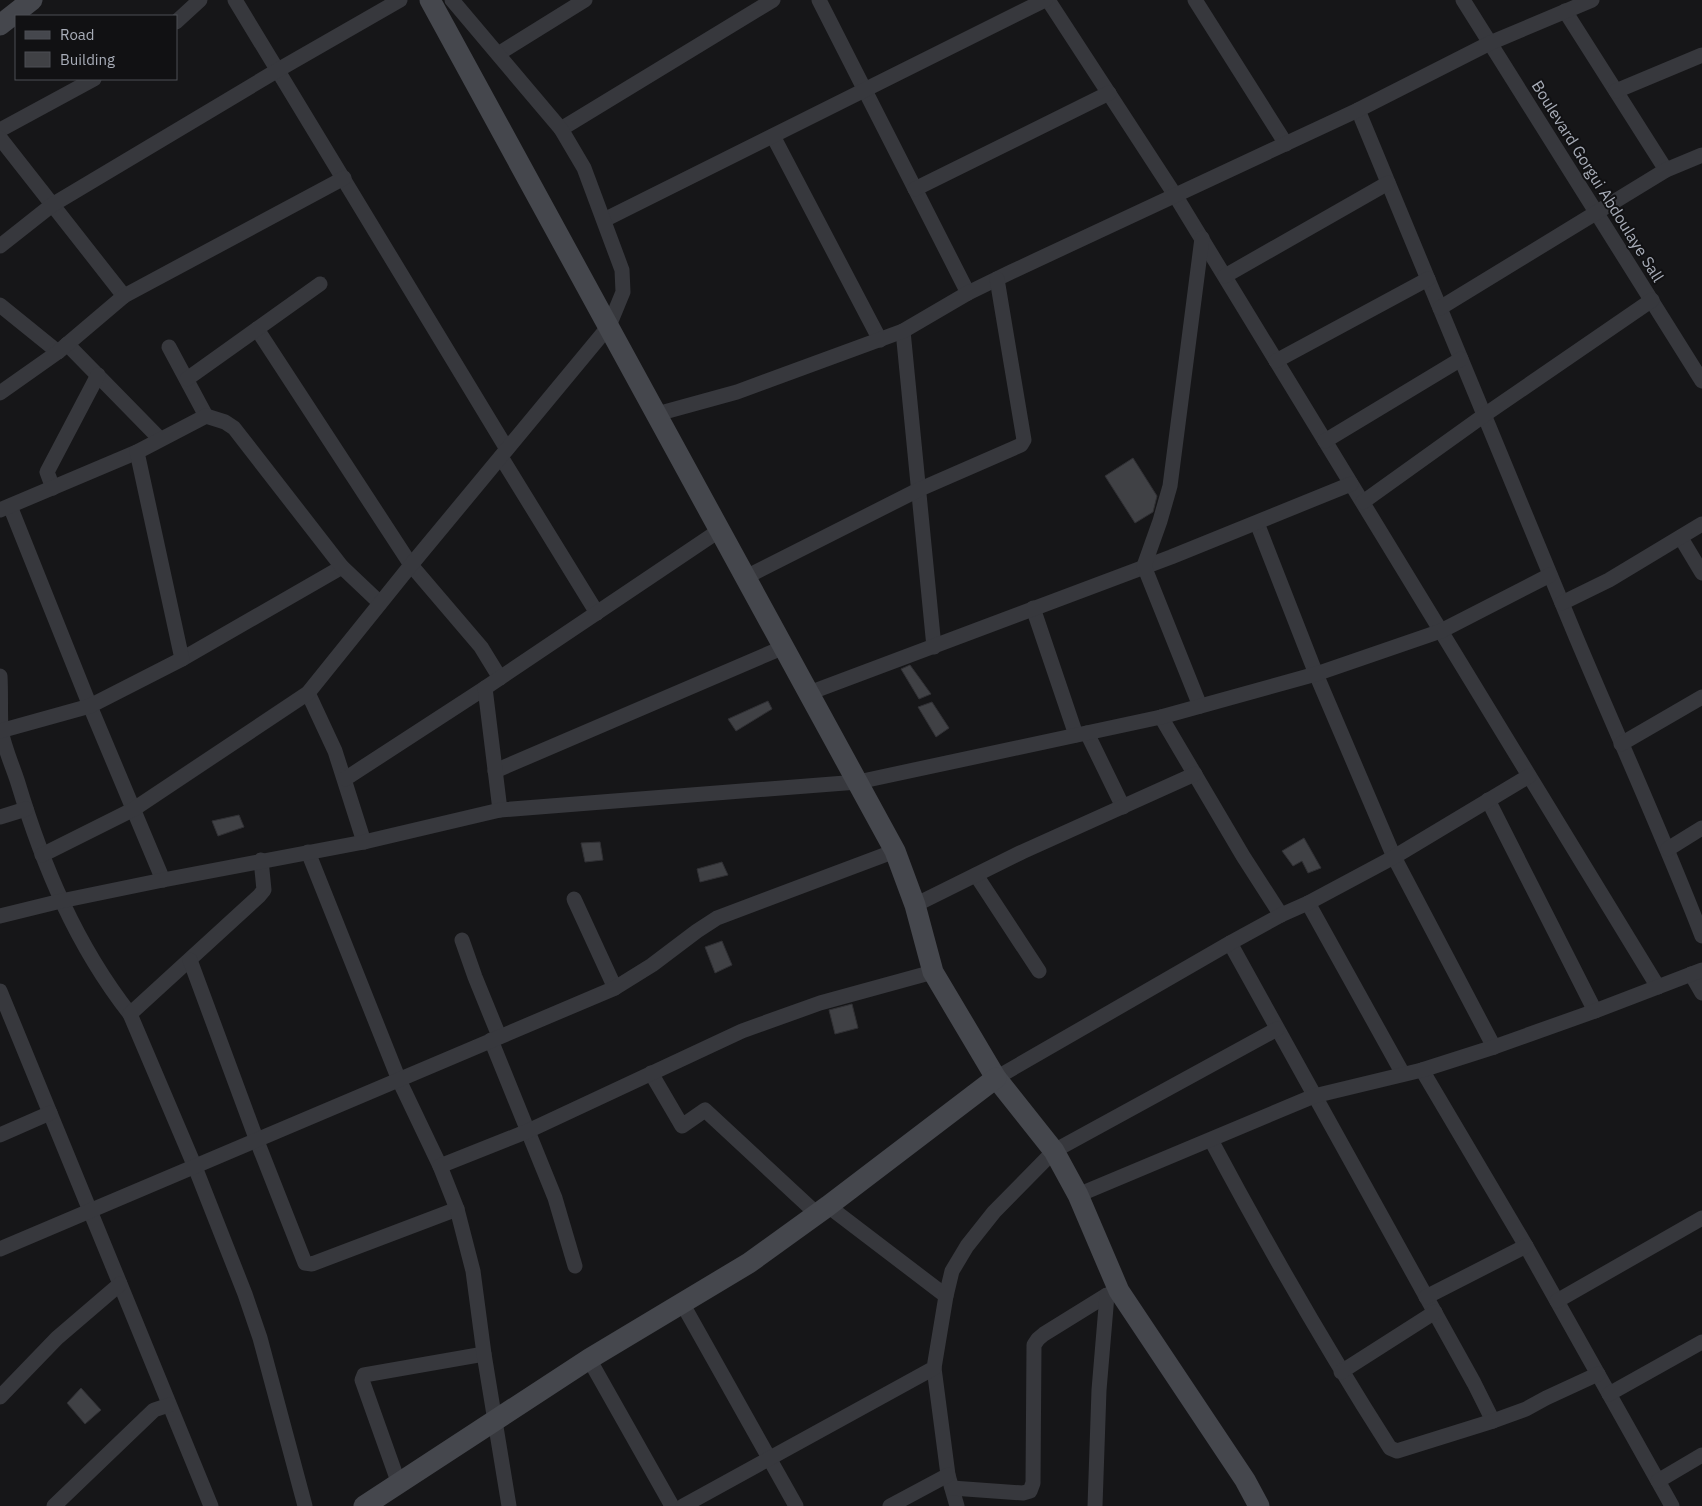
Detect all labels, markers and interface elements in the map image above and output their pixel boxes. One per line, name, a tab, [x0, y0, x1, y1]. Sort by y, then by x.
legend	[15, 15, 178, 80]
text: Road	[60, 25, 95, 44]
text: Building	[60, 50, 115, 69]
street label: Boulevard Gorgui Abdoulaye Sall	[1528, 76, 1668, 286]

